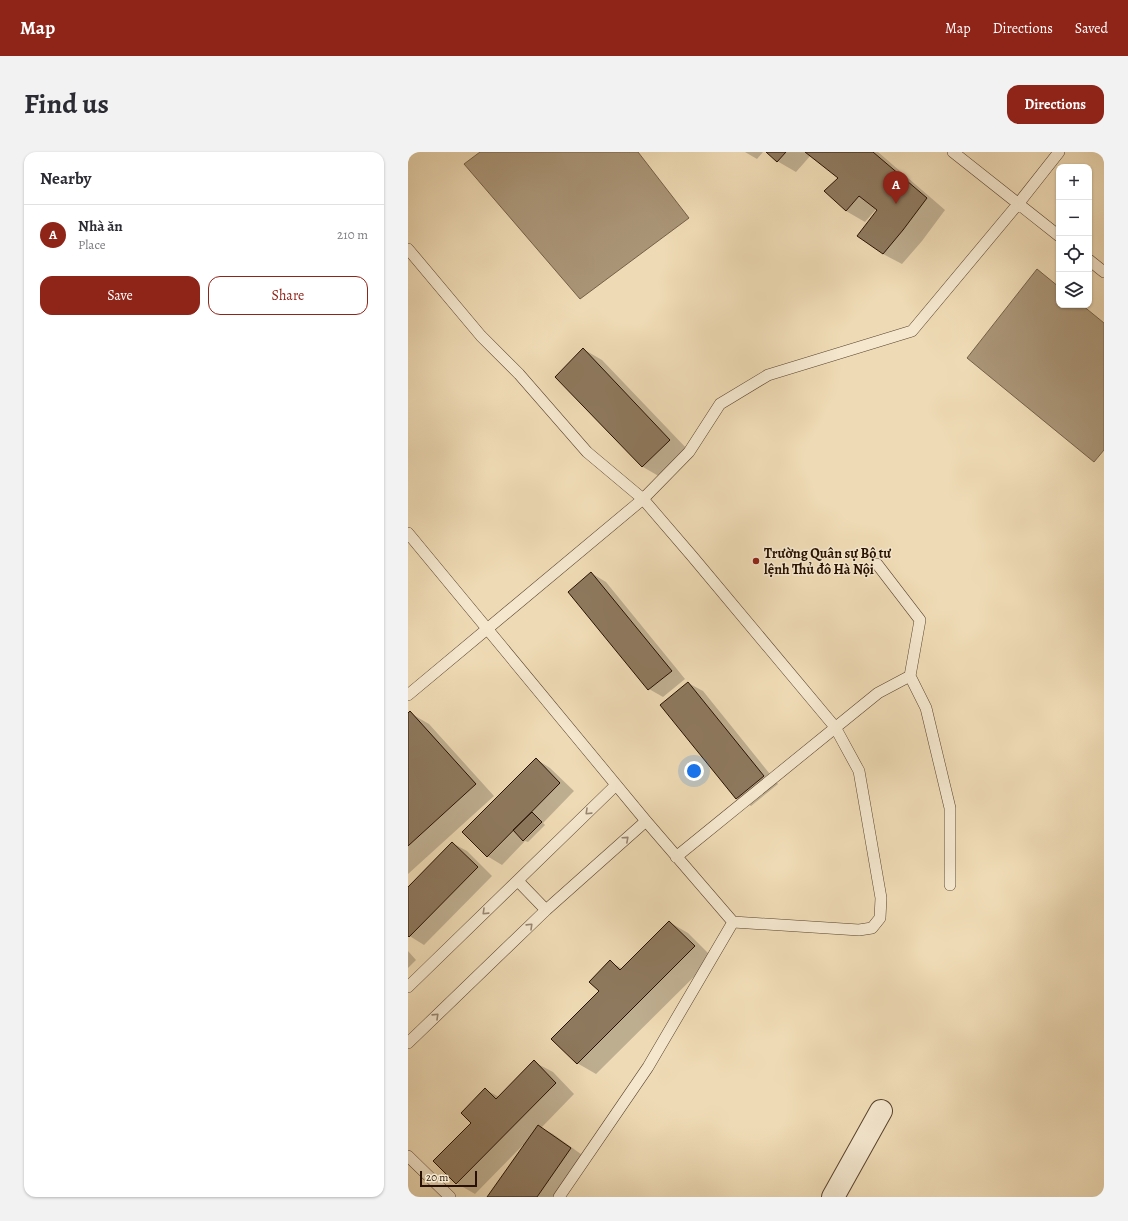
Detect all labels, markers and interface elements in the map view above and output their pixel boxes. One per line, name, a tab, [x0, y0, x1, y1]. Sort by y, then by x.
text: Map	[20, 15, 55, 41]
text: Map	[945, 19, 971, 38]
text: Directions	[993, 19, 1053, 38]
text: Saved	[1075, 19, 1108, 38]
text: Find us	[24, 85, 109, 123]
button: Directions	[1007, 85, 1104, 124]
map controls	[1056, 164, 1092, 308]
button: +	[1056, 164, 1092, 200]
text: Nearby	[40, 167, 91, 190]
pin: A	[883, 171, 909, 204]
button: −	[1056, 200, 1092, 236]
text: Nhà ăn	[78, 216, 123, 236]
text: A	[49, 226, 57, 243]
text: 210 m	[337, 226, 368, 243]
text: Place	[78, 236, 106, 253]
button: locate	[1056, 236, 1092, 272]
button: layers	[1056, 272, 1092, 308]
button: Save	[40, 276, 200, 315]
button: Share	[208, 276, 368, 315]
place label: Trường Quân sự Bộ tư lệnh Thủ đô Hà Nội	[764, 544, 891, 579]
marker: Trường Quân sự Bộ tư lệnh Thủ đô Hà Nội	[751, 556, 761, 566]
your location	[684, 761, 704, 781]
one-way arrow	[585, 807, 593, 815]
one-way arrow	[621, 836, 629, 843]
one-way arrow	[482, 907, 490, 915]
one-way arrow	[525, 923, 533, 931]
one-way arrow	[431, 1013, 439, 1021]
scale bar	[420, 1169, 477, 1188]
text: 20 m	[426, 1170, 448, 1185]

